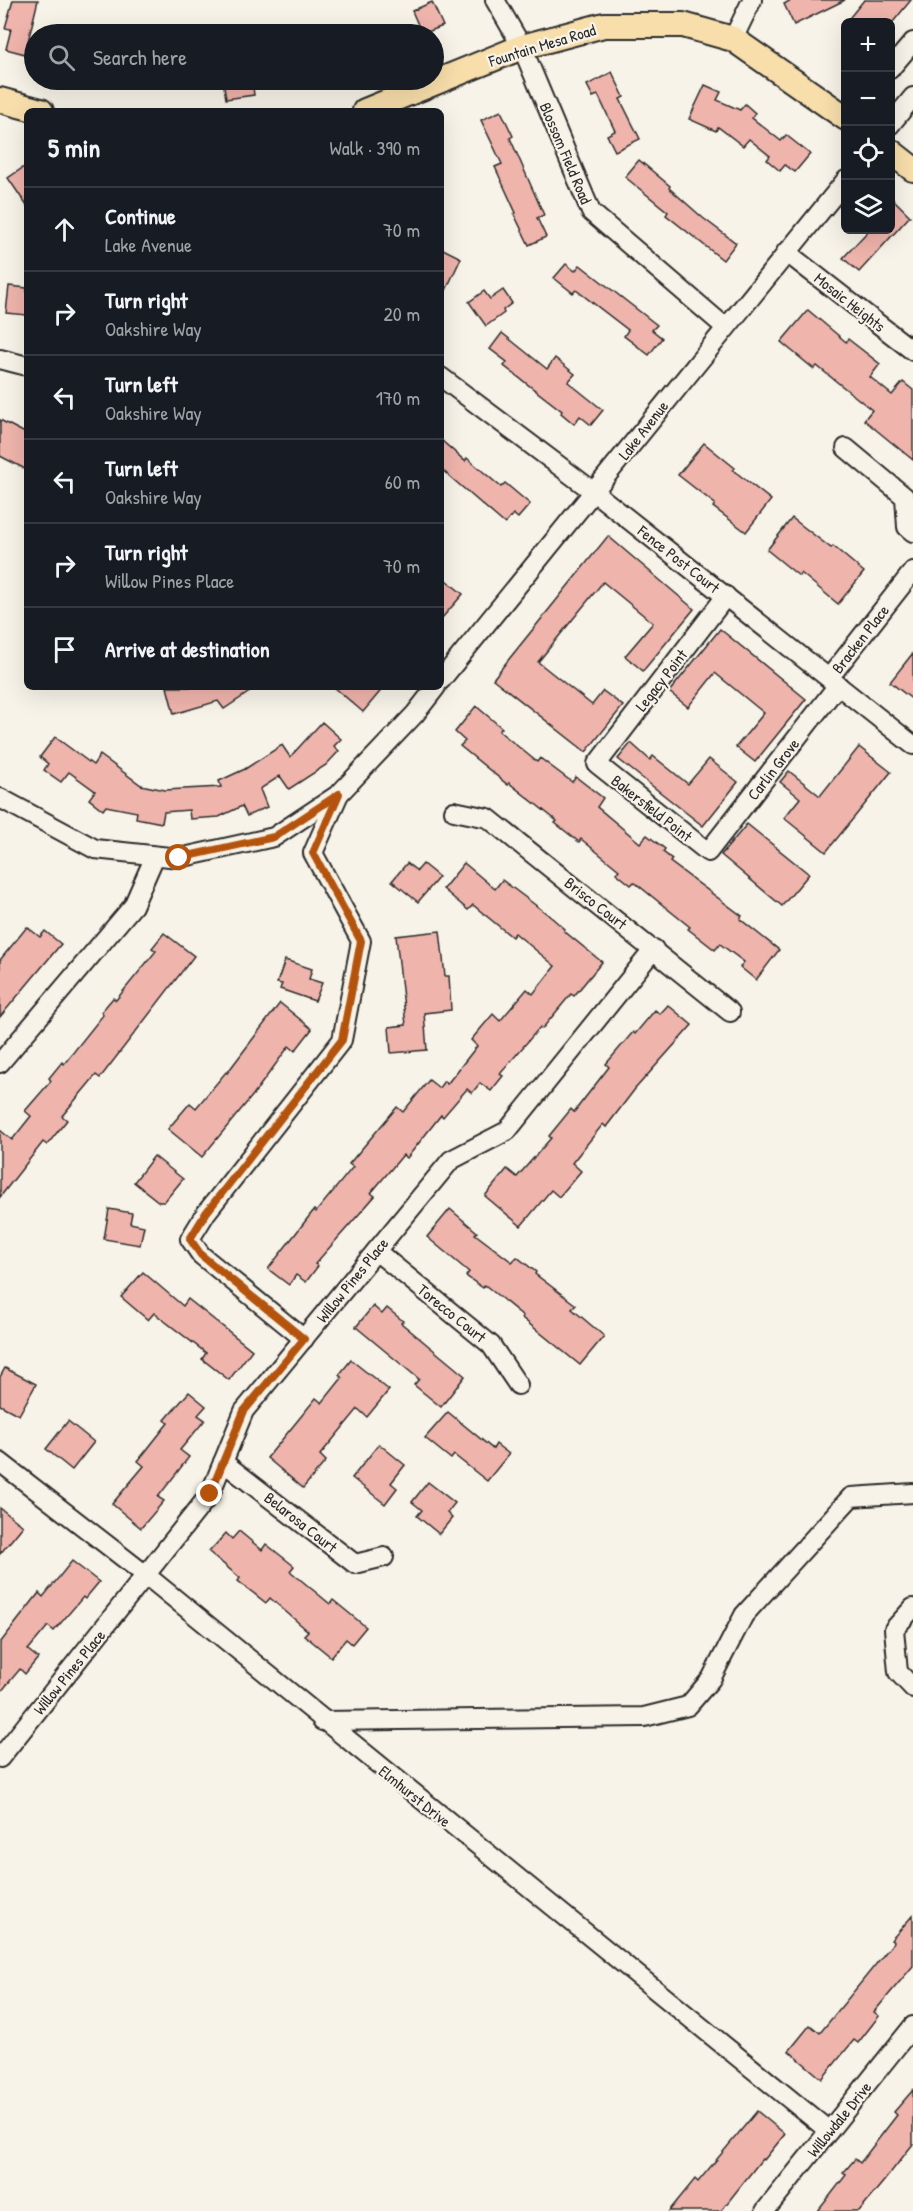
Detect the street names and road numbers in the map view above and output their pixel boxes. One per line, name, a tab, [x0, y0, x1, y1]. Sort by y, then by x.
street label: Fountain Mesa Road	[485, 18, 598, 72]
street label: Blossom Field Road	[535, 99, 597, 207]
street label: Mosaic Heights	[810, 267, 890, 337]
street label: Lake Avenue	[613, 395, 673, 464]
street label: Fence Post Court	[633, 519, 725, 598]
street label: Bracken Place	[826, 600, 894, 678]
street label: Legacy Point	[630, 644, 692, 715]
street label: Carlin Grove	[742, 733, 805, 805]
street label: Bakersfield Point	[607, 769, 697, 847]
street label: Brisco Court	[560, 872, 632, 935]
street label: Willow Pines Place	[311, 1232, 393, 1327]
street label: Torecco Court	[413, 1279, 491, 1348]
street label: Belarosa Court	[260, 1487, 342, 1558]
street label: Willow Pines Place	[28, 1624, 110, 1719]
street label: Elmhurst Drive	[374, 1760, 456, 1832]
street label: Willowdale Drive	[802, 2076, 877, 2161]

